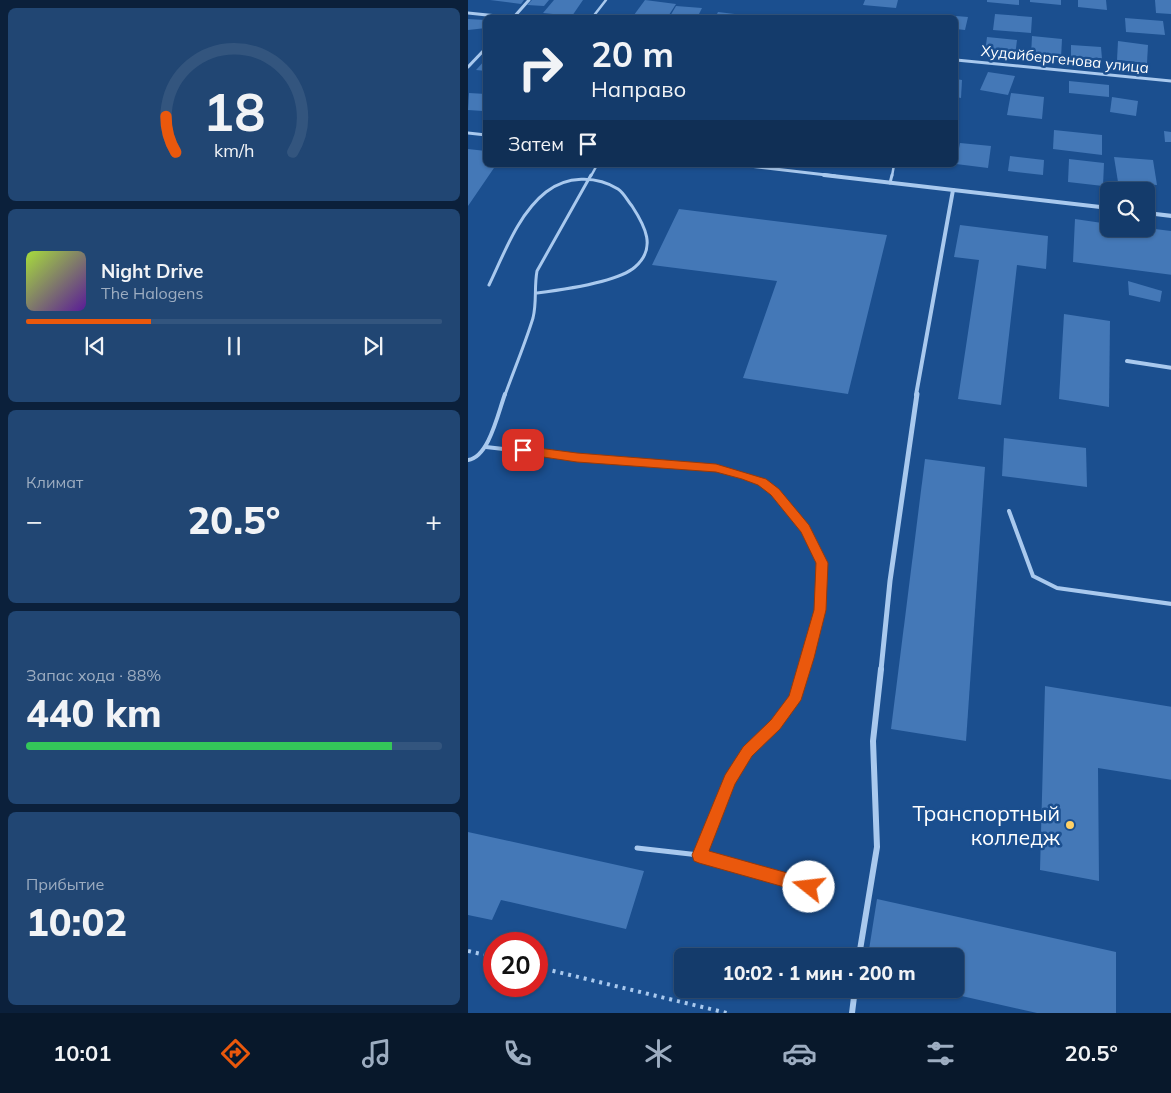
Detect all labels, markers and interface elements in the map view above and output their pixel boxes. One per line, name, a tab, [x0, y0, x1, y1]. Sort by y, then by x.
text: 20 m	[591, 32, 674, 76]
icon: right	[508, 35, 573, 100]
street label: Худайбергенова улица	[980, 41, 1150, 77]
text: Направо	[591, 75, 686, 103]
text: 18	[203, 79, 265, 144]
icon: arrive	[574, 130, 602, 158]
text: Затем	[508, 132, 564, 156]
text: km/h	[214, 139, 254, 161]
map controls	[1100, 182, 1155, 237]
button: search	[1100, 182, 1155, 237]
text: Night Drive	[101, 259, 203, 283]
text: The Halogens	[101, 283, 203, 303]
icon: previous	[81, 332, 109, 360]
icon: pause	[220, 332, 248, 360]
icon: next	[359, 332, 387, 360]
pin	[502, 429, 544, 471]
icon: arrive	[509, 436, 537, 464]
text: Климат	[26, 472, 83, 492]
text: 20.5°	[188, 496, 280, 544]
text: −	[26, 503, 43, 538]
text: +	[425, 503, 442, 538]
text: Запас хода · 88%	[26, 665, 161, 685]
text: 440 km	[26, 689, 162, 737]
place label: Транспортный колледж	[912, 800, 1060, 850]
marker: Транспортный колледж	[1064, 819, 1076, 831]
position arrow	[782, 860, 834, 912]
text: Прибытие	[26, 874, 104, 894]
text: 10:02	[26, 898, 127, 946]
speed limit sign: 20	[483, 932, 548, 997]
text: 10:02 · 1 мин · 200 m	[722, 961, 916, 985]
icon: directions	[218, 1036, 253, 1071]
icon: music	[359, 1036, 394, 1071]
icon: phone	[500, 1036, 535, 1071]
icon: climate	[641, 1036, 676, 1071]
icon: car	[782, 1036, 817, 1071]
icon: filters	[923, 1036, 958, 1071]
text: 10:01	[53, 1039, 111, 1067]
text: 20.5°	[1064, 1039, 1118, 1067]

